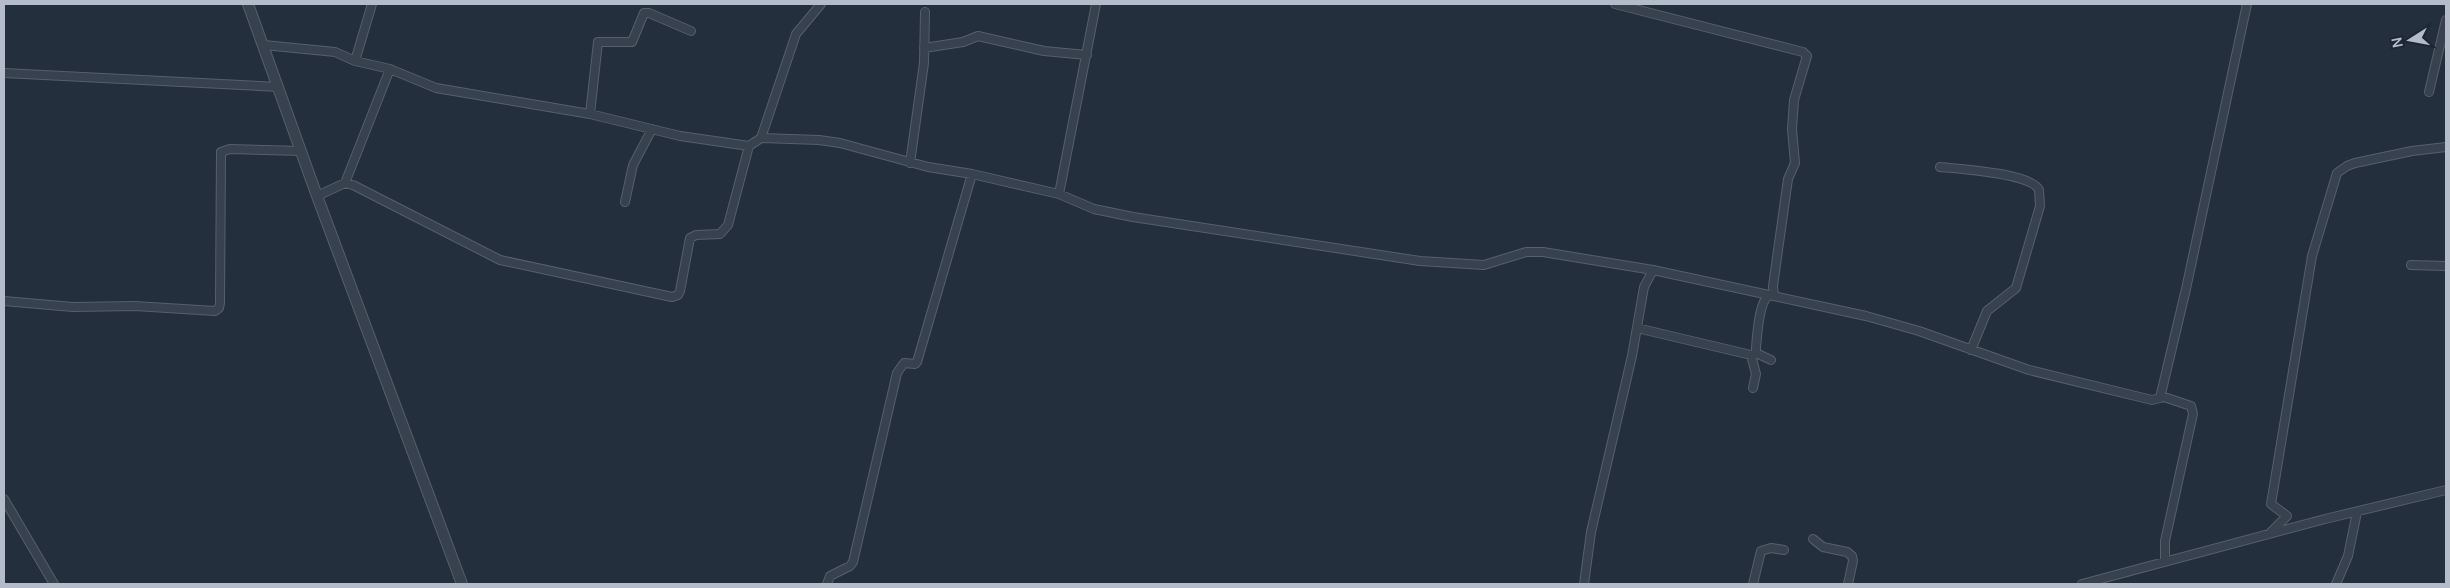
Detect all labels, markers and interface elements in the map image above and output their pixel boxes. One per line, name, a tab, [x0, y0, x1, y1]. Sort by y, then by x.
north arrow	[2385, 15, 2435, 65]
text: N	[2386, 36, 2407, 49]

